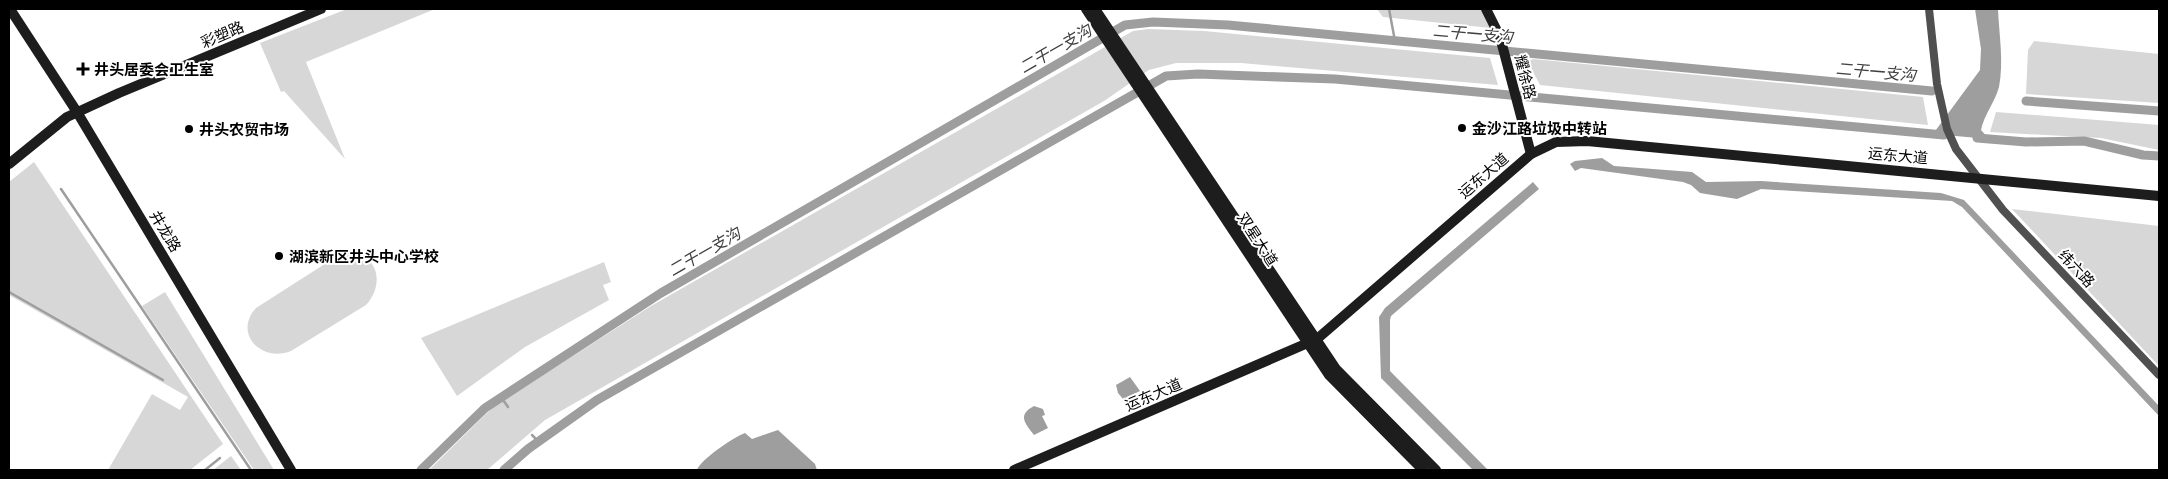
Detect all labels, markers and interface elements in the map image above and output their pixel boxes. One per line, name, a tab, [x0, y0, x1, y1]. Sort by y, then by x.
street label: 彩塑路	[198, 17, 246, 51]
water label: 二干一支沟	[1016, 19, 1096, 76]
water label: 二干一支沟	[1432, 20, 1516, 46]
street label: 耀徐路	[1512, 53, 1540, 101]
water label: 二干一支沟	[1835, 58, 1919, 84]
place label: 井头居委会卫生室	[94, 60, 214, 78]
marker: 井头居委会卫生室	[76, 62, 90, 76]
place label: 金沙江路垃圾中转站	[1472, 119, 1607, 137]
place label: 井头农贸市场	[199, 120, 289, 138]
marker: 金沙江路垃圾中转站	[1456, 122, 1468, 134]
marker: 井头农贸市场	[183, 123, 195, 135]
street label: 运东大道	[1867, 143, 1929, 167]
street label: 运东大道	[1454, 149, 1512, 201]
street label: 井龙路	[147, 207, 185, 255]
street label: 双星大道	[1234, 209, 1282, 269]
water label: 二干一支沟	[665, 222, 745, 279]
street label: 纬六路	[2055, 245, 2099, 291]
place label: 湖滨新区井头中心学校	[289, 247, 439, 265]
marker: 湖滨新区井头中心学校	[273, 250, 285, 262]
street label: 运东大道	[1122, 374, 1184, 414]

